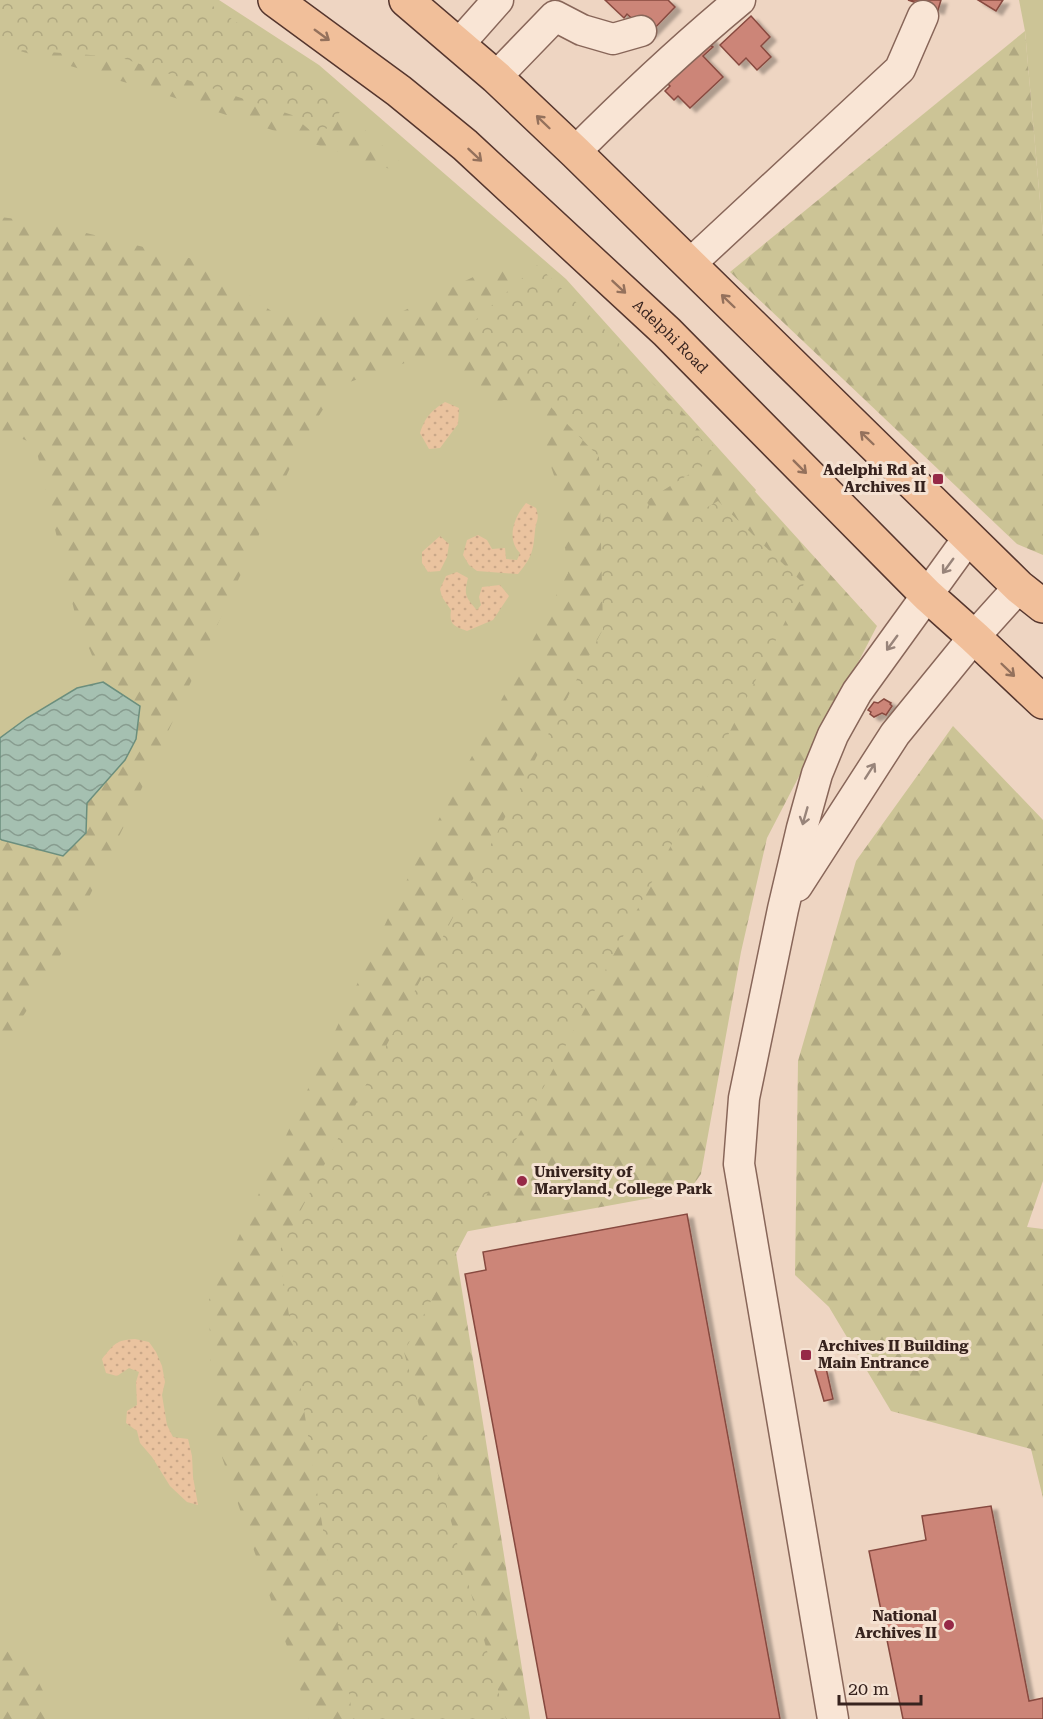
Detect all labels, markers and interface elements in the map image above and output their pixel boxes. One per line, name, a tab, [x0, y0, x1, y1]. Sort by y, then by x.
one-way arrow	[314, 28, 330, 41]
one-way arrow	[535, 115, 550, 129]
one-way arrow	[468, 148, 483, 162]
one-way arrow	[611, 280, 626, 294]
one-way arrow	[721, 294, 736, 309]
street label: Adelphi Road	[629, 296, 712, 377]
one-way arrow	[860, 430, 875, 445]
one-way arrow	[793, 460, 808, 475]
place label: Adelphi Rd at Archives II	[823, 461, 926, 496]
marker: Adelphi Rd at Archives II	[931, 472, 945, 486]
one-way arrow	[942, 558, 954, 574]
one-way arrow	[886, 635, 899, 651]
one-way arrow	[1001, 662, 1016, 677]
one-way arrow	[864, 763, 876, 780]
one-way arrow	[799, 806, 810, 825]
place label: University of Maryland, College Park	[534, 1163, 713, 1198]
marker: University of Maryland, College Park	[515, 1174, 529, 1188]
place label: Archives II Building Main Entrance	[818, 1337, 969, 1372]
marker: Archives II Building Main Entrance	[799, 1348, 813, 1362]
place label: National Archives II	[855, 1607, 937, 1642]
marker: National Archives II	[942, 1618, 956, 1632]
scale bar	[839, 1668, 922, 1706]
text: 20 m	[848, 1678, 889, 1699]

